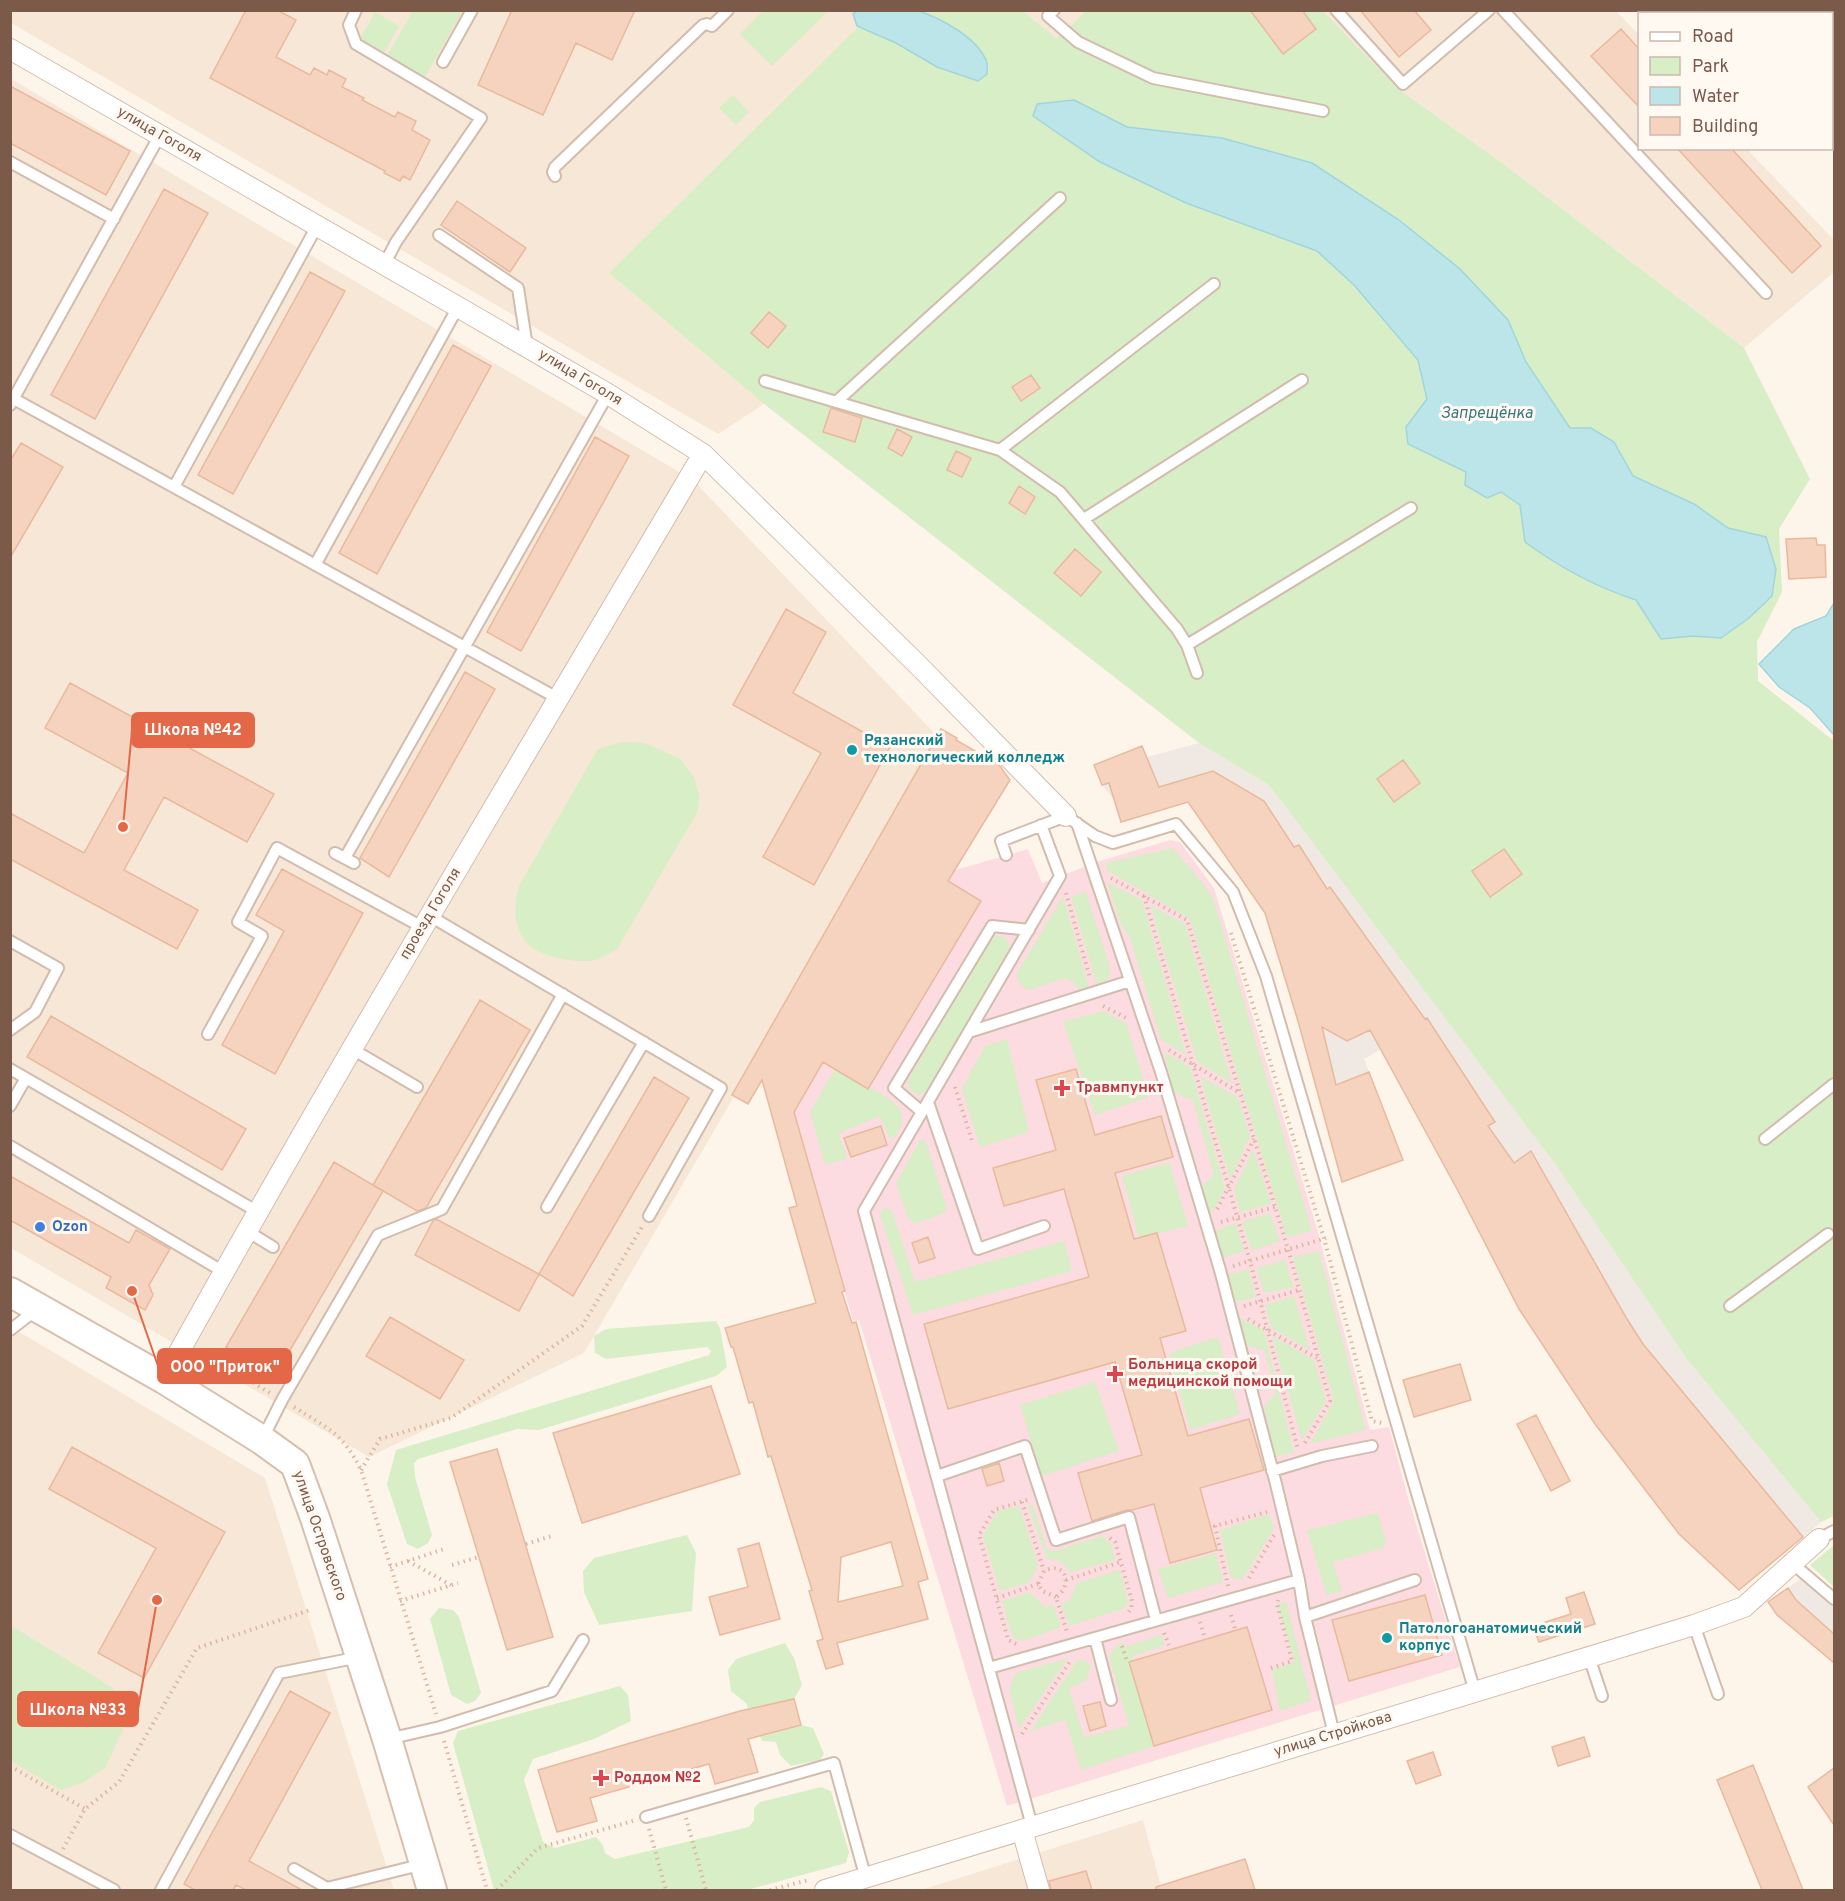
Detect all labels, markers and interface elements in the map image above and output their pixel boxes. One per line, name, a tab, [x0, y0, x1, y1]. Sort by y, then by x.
legend	[1638, 12, 1833, 150]
text: Road	[1692, 26, 1734, 49]
text: Park	[1692, 56, 1729, 79]
text: Water	[1692, 86, 1739, 109]
street label: улица Гоголя	[113, 103, 205, 167]
text: Building	[1692, 116, 1758, 139]
street label: улица Гоголя	[535, 345, 625, 411]
water label: Запрещёнка	[1441, 404, 1534, 424]
callout: Школа №42	[132, 713, 254, 747]
text: Школа №42	[144, 721, 242, 741]
place label: Рязанский технологический колледж	[864, 732, 1065, 768]
marker: Рязанский технологический колледж	[845, 743, 859, 757]
street label: проезд Гоголя	[396, 865, 466, 963]
marker: Травмпункт	[1053, 1079, 1071, 1097]
place label: Травмпункт	[1076, 1079, 1164, 1098]
place label: Ozon	[52, 1218, 88, 1237]
marker: Ozon	[33, 1220, 47, 1234]
callout: ООО "Приток"	[158, 1349, 291, 1383]
place label: Больница скорой медицинской помощи	[1128, 1356, 1292, 1392]
text: ООО "Приток"	[170, 1358, 280, 1378]
marker: Больница скорой медицинской помощи	[1106, 1365, 1124, 1383]
street label: улица Островского	[288, 1468, 350, 1604]
place label: Патологоанатомический корпус	[1399, 1620, 1582, 1656]
marker: Патологоанатомический корпус	[1380, 1631, 1394, 1645]
callout: Школа №33	[18, 1692, 138, 1726]
text: Школа №33	[30, 1701, 126, 1721]
street label: улица Стройкова	[1272, 1708, 1394, 1762]
marker: Роддом №2	[592, 1769, 610, 1787]
place label: Роддом №2	[614, 1769, 701, 1788]

